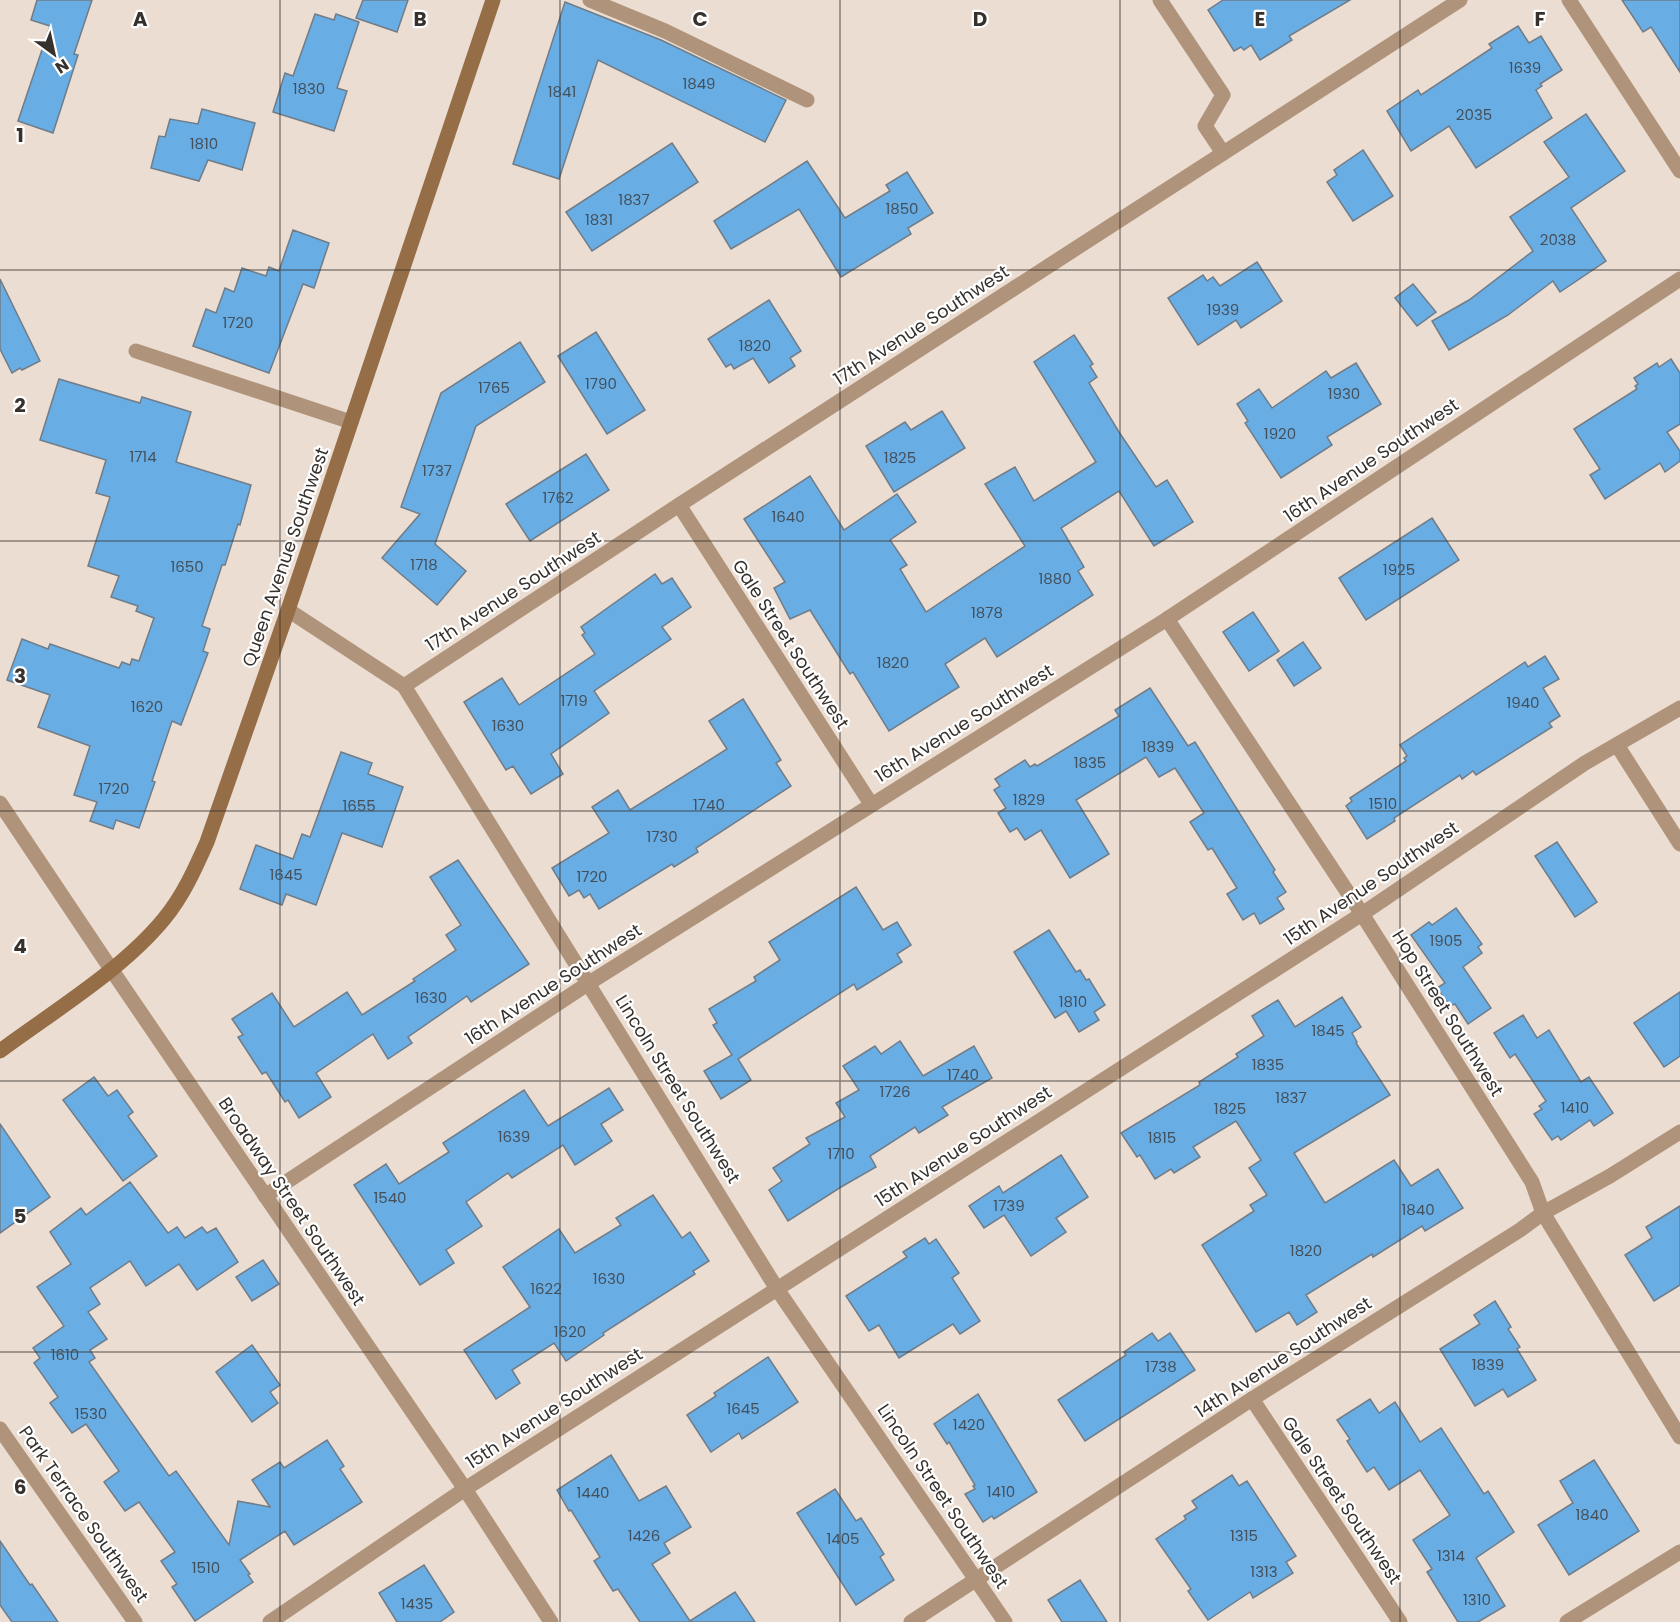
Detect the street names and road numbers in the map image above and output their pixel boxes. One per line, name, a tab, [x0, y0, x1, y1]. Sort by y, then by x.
street label: 17th Avenue Southwest	[828, 259, 1014, 391]
street label: 16th Avenue Southwest	[1279, 392, 1463, 528]
street label: Queen Avenue Southwest	[236, 444, 334, 670]
street label: 17th Avenue Southwest	[420, 525, 606, 657]
street label: Gale Street Southwest	[727, 554, 855, 734]
street label: 16th Avenue Southwest	[870, 658, 1058, 788]
street label: 15th Avenue Southwest	[1279, 815, 1463, 951]
street label: 16th Avenue Southwest	[460, 917, 646, 1051]
street label: Hop Street Southwest	[1387, 925, 1509, 1101]
street label: Lincoln Street Southwest	[610, 990, 746, 1188]
street label: 15th Avenue Southwest	[870, 1079, 1056, 1213]
street label: Broadway Street Southwest	[213, 1092, 371, 1310]
street label: 14th Avenue Southwest	[1190, 1290, 1376, 1424]
street label: 15th Avenue Southwest	[461, 1341, 647, 1475]
street label: Lincoln Street Southwest	[872, 1399, 1014, 1593]
street label: Gale Street Southwest	[1276, 1411, 1408, 1589]
street label: Park Terrace Southwest	[13, 1421, 155, 1607]

